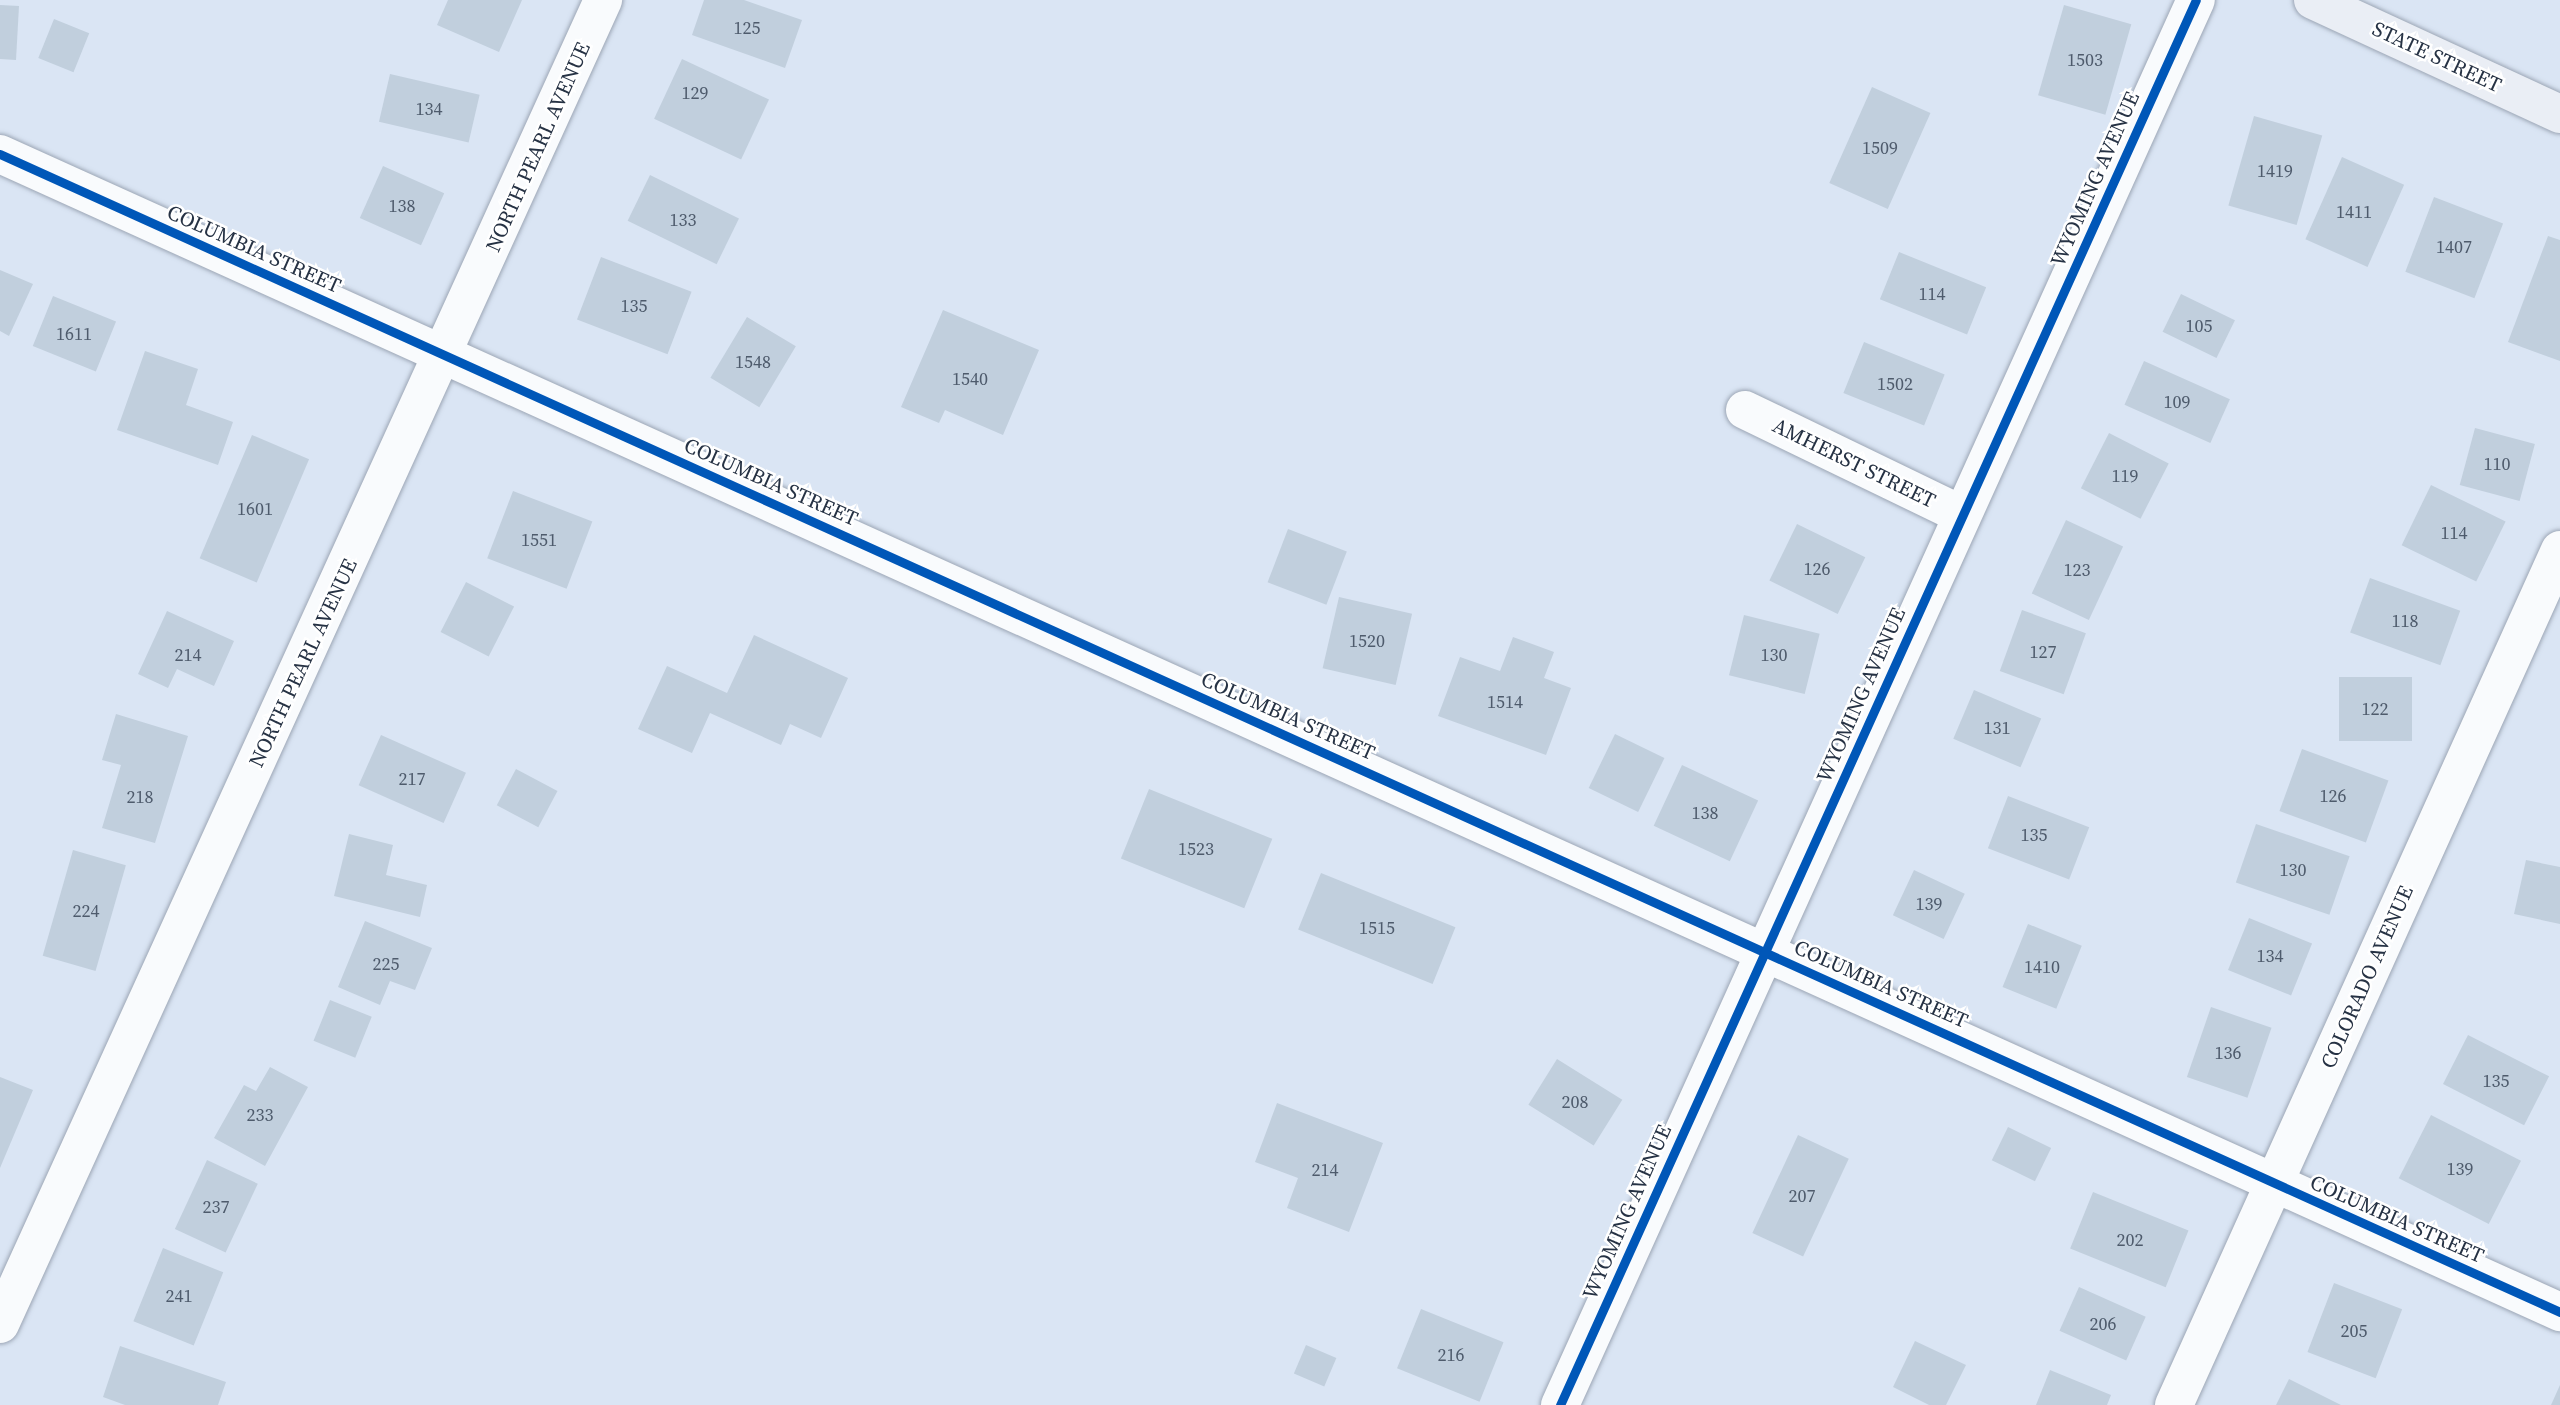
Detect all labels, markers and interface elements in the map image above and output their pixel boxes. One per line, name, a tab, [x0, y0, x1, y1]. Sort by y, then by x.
street label: STATE STREET	[2368, 16, 2506, 98]
house number: 125	[734, 17, 760, 39]
street label: NORTH PEARL AVENUE	[480, 38, 596, 256]
house number: 1503	[2067, 49, 2103, 71]
house number: 129	[682, 82, 708, 104]
street label: WYOMING AVENUE	[2045, 88, 2145, 270]
house number: 134	[416, 98, 442, 120]
house number: 1509	[1862, 137, 1898, 159]
house number: 1419	[2257, 160, 2293, 182]
house number: 138	[389, 195, 415, 217]
street label: COLUMBIA STREET	[163, 199, 345, 299]
house number: 1411	[2336, 201, 2372, 223]
house number: 133	[670, 209, 696, 231]
house number: 1407	[2436, 236, 2472, 258]
house number: 114	[1919, 283, 1945, 305]
house number: 135	[621, 295, 647, 317]
house number: 105	[2186, 315, 2212, 337]
house number: 1611	[56, 323, 92, 345]
house number: 1548	[735, 351, 771, 373]
house number: 1540	[952, 368, 988, 390]
house number: 1502	[1877, 373, 1913, 395]
house number: 109	[2164, 391, 2190, 413]
street label: AMHERST STREET	[1768, 413, 1940, 513]
street label: COLUMBIA STREET	[680, 432, 862, 532]
house number: 110	[2484, 453, 2510, 475]
house number: 119	[2112, 465, 2138, 487]
house number: 1601	[237, 498, 273, 520]
house number: 114	[2441, 522, 2467, 544]
house number: 1551	[521, 529, 557, 551]
street label: NORTH PEARL AVENUE	[244, 555, 362, 771]
house number: 126	[1804, 558, 1830, 580]
house number: 123	[2064, 559, 2090, 581]
street label: WYOMING AVENUE	[1811, 604, 1911, 786]
house number: 118	[2392, 610, 2418, 632]
house number: 1520	[1349, 630, 1385, 652]
house number: 127	[2030, 641, 2056, 663]
house number: 214	[175, 644, 201, 666]
house number: 130	[1761, 644, 1787, 666]
street label: COLUMBIA STREET	[1197, 666, 1379, 766]
house number: 1514	[1487, 691, 1523, 713]
house number: 122	[2362, 698, 2388, 720]
house number: 131	[1984, 717, 2010, 739]
house number: 217	[399, 768, 425, 790]
house number: 126	[2320, 785, 2346, 807]
house number: 218	[127, 786, 153, 808]
house number: 138	[1692, 802, 1718, 824]
house number: 135	[2021, 824, 2047, 846]
house number: 1523	[1178, 838, 1214, 860]
house number: 130	[2280, 859, 2306, 881]
street label: COLORADO AVENUE	[2315, 882, 2419, 1072]
house number: 139	[1916, 893, 1942, 915]
house number: 224	[73, 900, 99, 922]
house number: 1515	[1359, 917, 1395, 939]
street label: COLUMBIA STREET	[1790, 934, 1972, 1034]
house number: 134	[2257, 945, 2283, 967]
house number: 225	[373, 953, 399, 975]
house number: 1410	[2024, 956, 2060, 978]
house number: 136	[2215, 1042, 2241, 1064]
house number: 135	[2483, 1070, 2509, 1092]
house number: 208	[1562, 1091, 1588, 1113]
house number: 233	[247, 1104, 273, 1126]
street label: WYOMING AVENUE	[1577, 1121, 1677, 1303]
house number: 139	[2447, 1158, 2473, 1180]
house number: 214	[1312, 1159, 1338, 1181]
street label: COLUMBIA STREET	[2306, 1169, 2488, 1269]
house number: 207	[1789, 1185, 1815, 1207]
house number: 237	[203, 1196, 229, 1218]
house number: 202	[2117, 1229, 2143, 1251]
house number: 241	[166, 1285, 192, 1307]
house number: 206	[2090, 1313, 2116, 1335]
house number: 205	[2341, 1320, 2367, 1342]
house number: 216	[1438, 1344, 1464, 1366]

